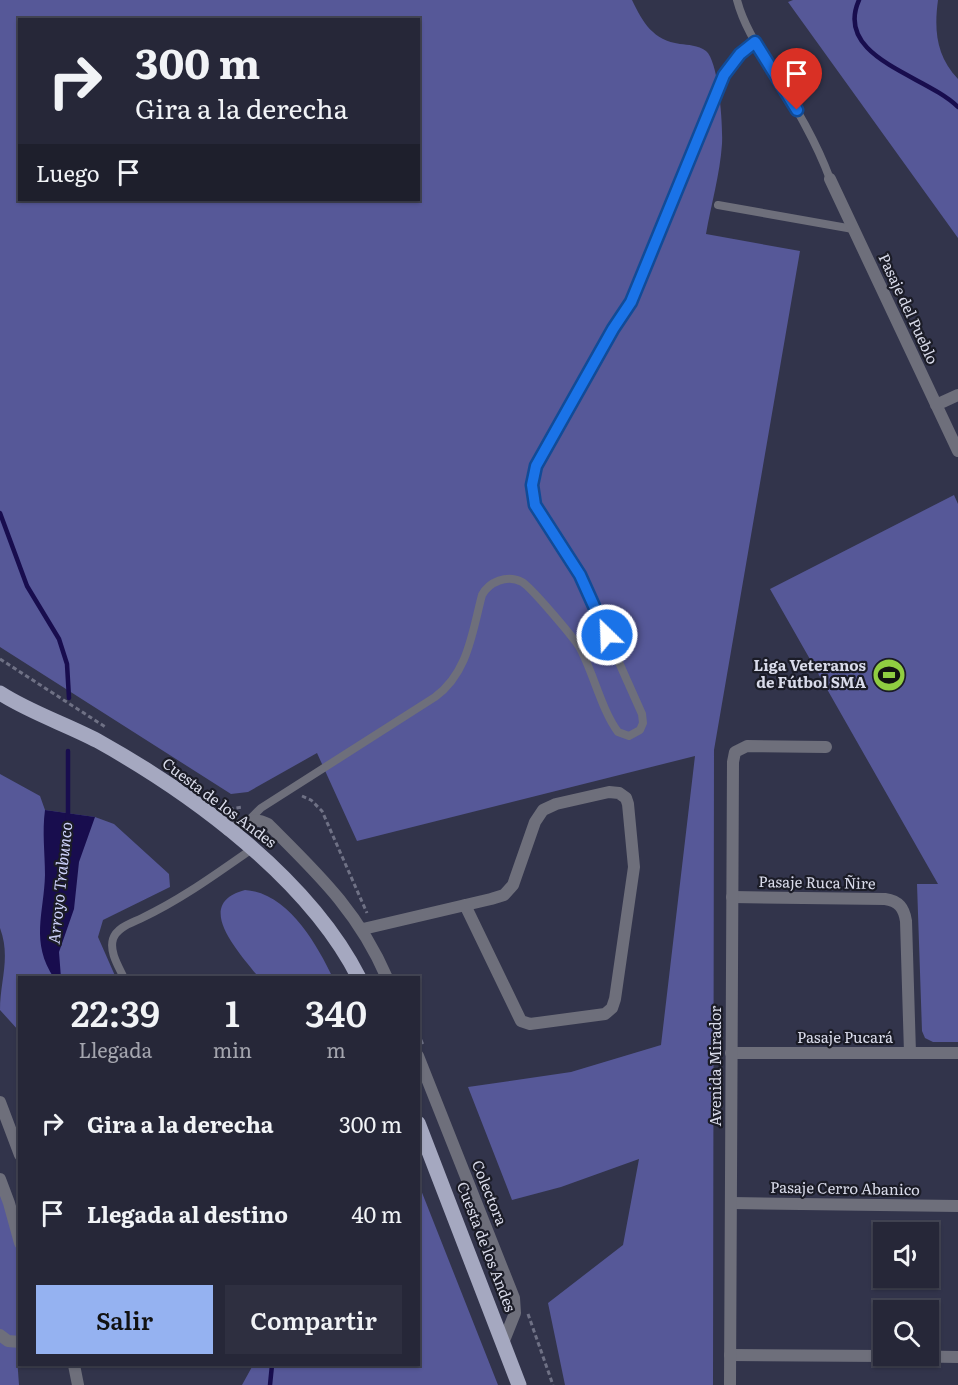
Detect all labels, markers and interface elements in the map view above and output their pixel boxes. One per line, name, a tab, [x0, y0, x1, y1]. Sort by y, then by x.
text: 300 m	[135, 30, 260, 92]
icon: right	[36, 42, 114, 120]
pin	[771, 48, 822, 110]
icon: arrive	[780, 57, 813, 90]
text: Gira a la derecha	[135, 87, 348, 127]
text: Luego	[36, 156, 100, 189]
icon: arrive	[112, 156, 145, 189]
street label: Pasaje del Pueblo	[874, 249, 945, 368]
position arrow	[575, 603, 639, 667]
place label: Liga Veteranos de Fútbol SMA	[754, 653, 867, 693]
sports icon: Liga Veteranos de Fútbol SMA	[871, 657, 907, 693]
street label: Cuesta de los Andes	[158, 751, 282, 853]
water label: Arroyo Trabunco	[41, 820, 77, 945]
street label: Pasaje Ruca Ñire	[758, 869, 876, 894]
text: 22:39	[71, 985, 160, 1038]
text: 1	[225, 985, 240, 1038]
text: 340	[305, 985, 367, 1038]
street label: Avenida Mirador	[703, 1006, 726, 1126]
street label: Pasaje Pucará	[797, 1025, 894, 1048]
text: Llegada	[78, 1034, 152, 1064]
text: min	[213, 1034, 252, 1064]
text: m	[326, 1034, 346, 1064]
icon: right	[36, 1107, 69, 1140]
text: Gira a la derecha	[87, 1107, 274, 1140]
text: 300 m	[339, 1107, 402, 1140]
street label: Colectora	[467, 1156, 514, 1230]
street label: Pasaje Cerro Abanico	[770, 1175, 920, 1200]
street label: Cuesta de los Andes	[452, 1178, 523, 1315]
icon: arrive	[36, 1197, 69, 1230]
text: Llegada al destino	[87, 1197, 288, 1230]
text: 40 m	[351, 1197, 402, 1230]
map controls	[873, 1222, 939, 1366]
button: sound	[873, 1222, 939, 1288]
button: Salir	[36, 1285, 213, 1354]
button: Compartir	[225, 1285, 402, 1354]
button: search	[873, 1300, 939, 1366]

